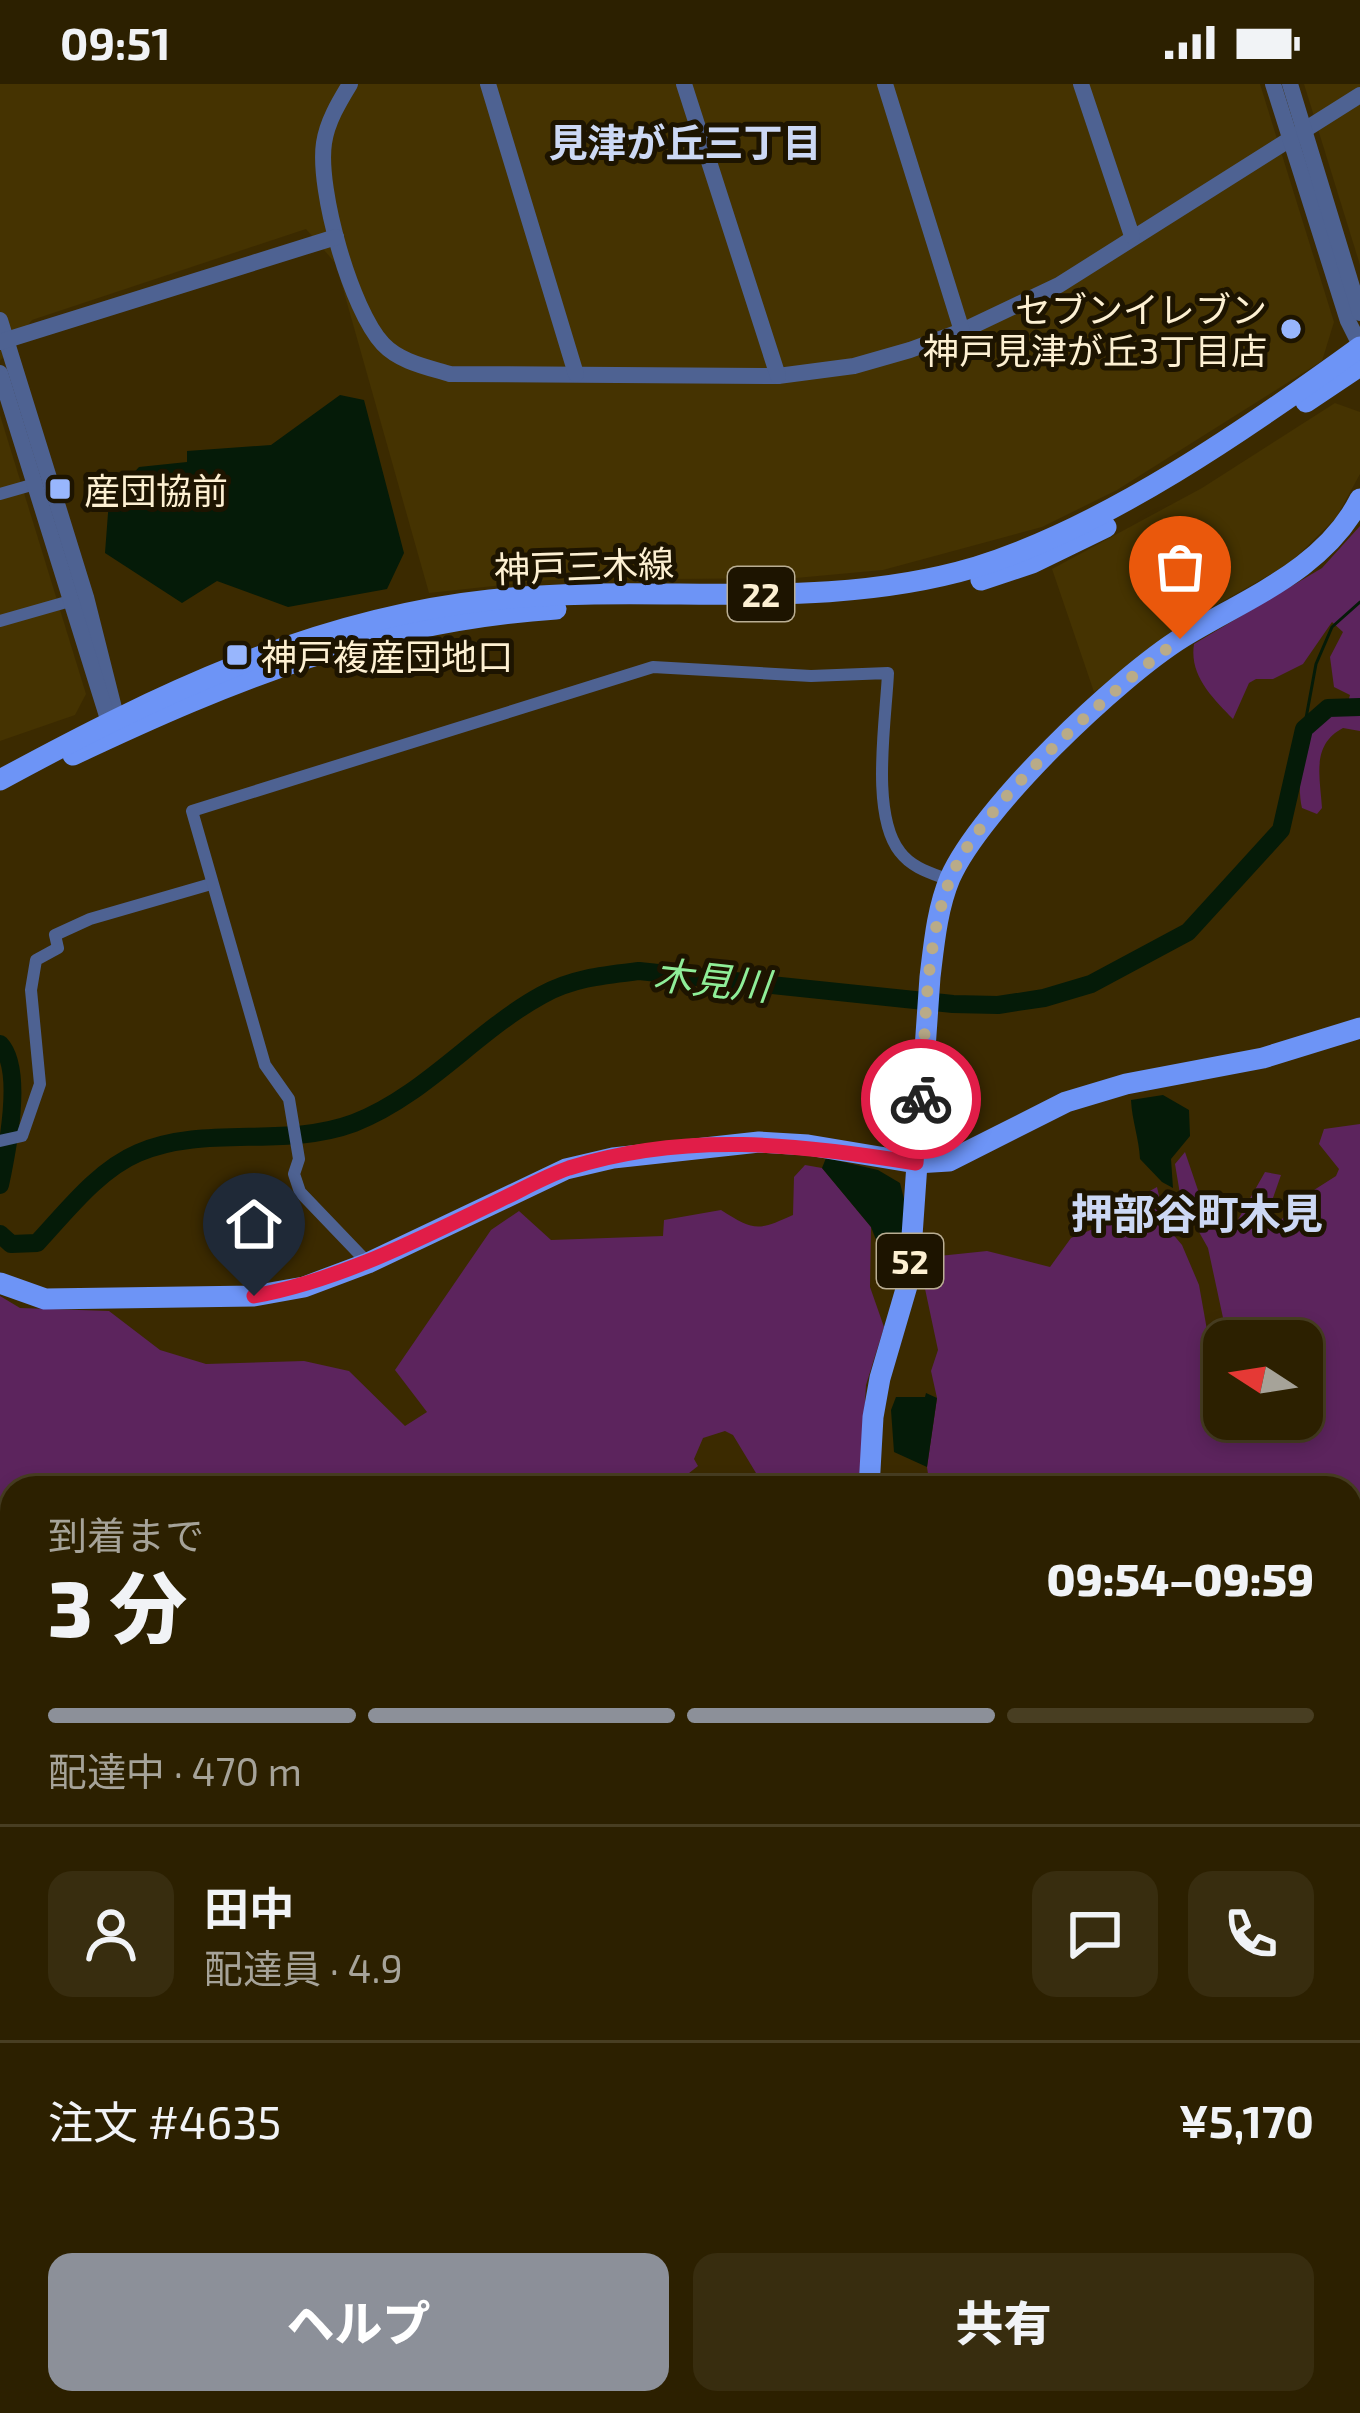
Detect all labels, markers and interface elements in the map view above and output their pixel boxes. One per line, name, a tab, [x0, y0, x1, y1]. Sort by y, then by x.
text: 09:51	[60, 15, 171, 69]
district label: 見津が丘三丁目	[548, 118, 822, 165]
place label: セブンイレブン 神戸見津が丘3丁目店	[923, 287, 1267, 371]
marker: セブンイレブン 神戸見津が丘3丁目店	[1278, 316, 1304, 342]
place label: 産団協前	[84, 468, 228, 511]
marker: 産団協前	[47, 476, 73, 502]
pin	[1129, 516, 1231, 639]
icon: bag	[1147, 534, 1213, 600]
street label: 神戸三木線	[493, 540, 675, 590]
road number: 22	[728, 567, 794, 621]
place label: 神戸複産団地口	[261, 634, 513, 677]
marker: 神戸複産団地口	[224, 642, 250, 668]
water label: 木見川	[651, 950, 777, 1009]
courier	[861, 1039, 981, 1159]
icon: bike	[888, 1066, 954, 1132]
pin	[203, 1173, 305, 1296]
district label: 押部谷町木見	[1071, 1187, 1323, 1237]
icon: home	[221, 1191, 287, 1257]
road number: 52	[877, 1234, 943, 1288]
north arrow	[1203, 1320, 1323, 1440]
map controls	[1203, 1320, 1323, 1440]
text: 到着まで	[48, 1511, 204, 1558]
text: 09:54–09:59	[1047, 1551, 1314, 1605]
text: 3 分	[48, 1559, 187, 1653]
text: 配達中 · 470 m	[48, 1747, 302, 1794]
button: person	[48, 1871, 174, 1997]
button: chat	[1032, 1871, 1158, 1997]
button: phone	[1188, 1871, 1314, 1997]
text: 田中	[204, 1880, 294, 1934]
text: 配達員 · 4.9	[204, 1944, 403, 1991]
text: ¥5,170	[1179, 2093, 1314, 2147]
text: 注文 #4635	[48, 2094, 281, 2148]
button: ヘルプ	[48, 2253, 669, 2391]
button: 共有	[693, 2253, 1314, 2391]

